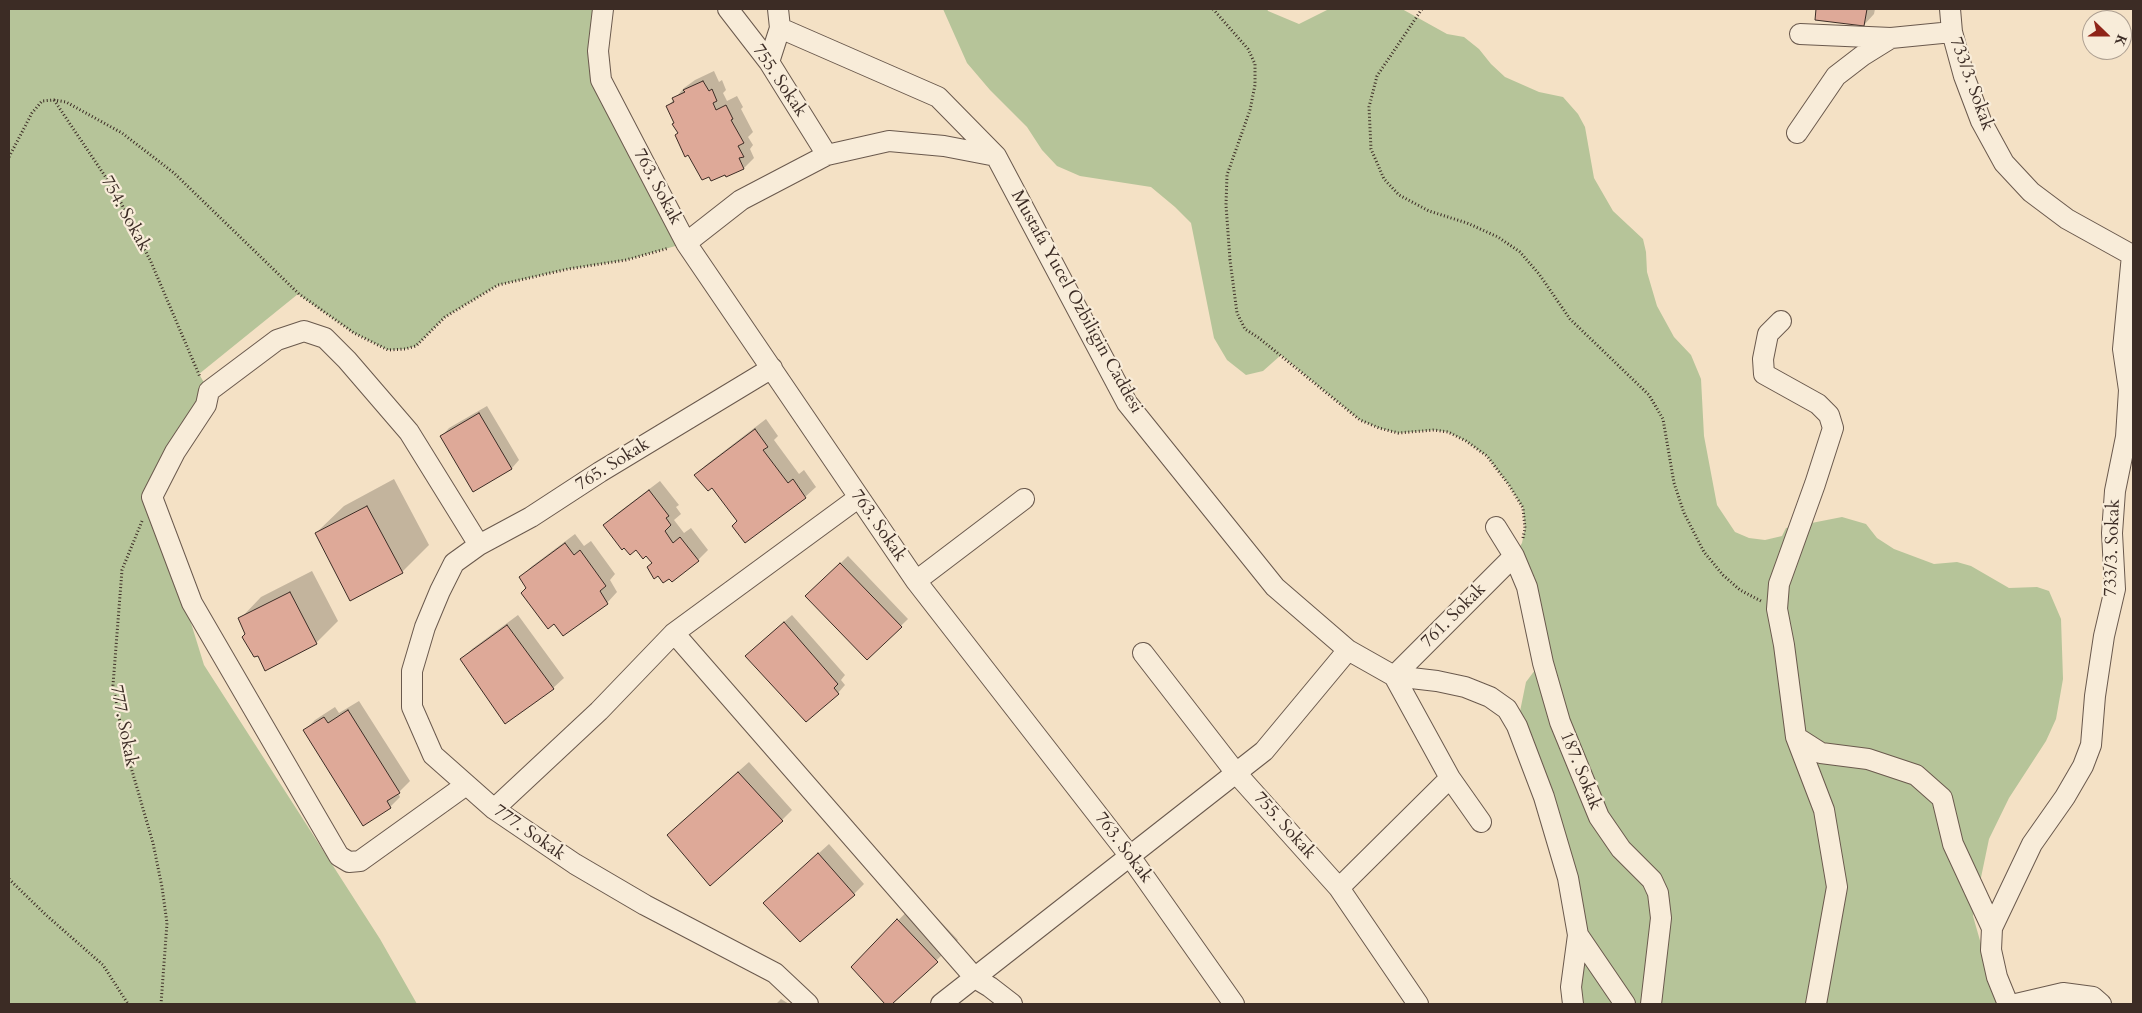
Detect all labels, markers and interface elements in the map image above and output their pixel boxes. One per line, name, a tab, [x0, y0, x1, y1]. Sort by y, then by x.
north arrow	[2082, 10, 2132, 60]
text: K	[2110, 32, 2131, 49]
street label: 733/3. Sokak	[1944, 34, 1998, 134]
street label: 755. Sokak	[747, 41, 811, 121]
street label: 763. Sokak	[628, 145, 686, 229]
street label: 754. Sokak	[95, 173, 155, 255]
street label: Mustafa Yucel Ozbiligin Caddesi	[1006, 187, 1146, 417]
street label: 765. Sokak	[572, 434, 654, 496]
street label: 763. Sokak	[845, 486, 911, 566]
street label: 733/3. Sokak	[2100, 499, 2126, 597]
street label: 761. Sokak	[1417, 579, 1491, 653]
street label: 777. Sokak	[104, 683, 142, 769]
street label: 187. Sokak	[1554, 729, 1606, 813]
street label: 755. Sokak	[1248, 788, 1320, 864]
street label: 777. Sokak	[489, 800, 569, 866]
street label: 763. Sokak	[1089, 808, 1157, 888]

